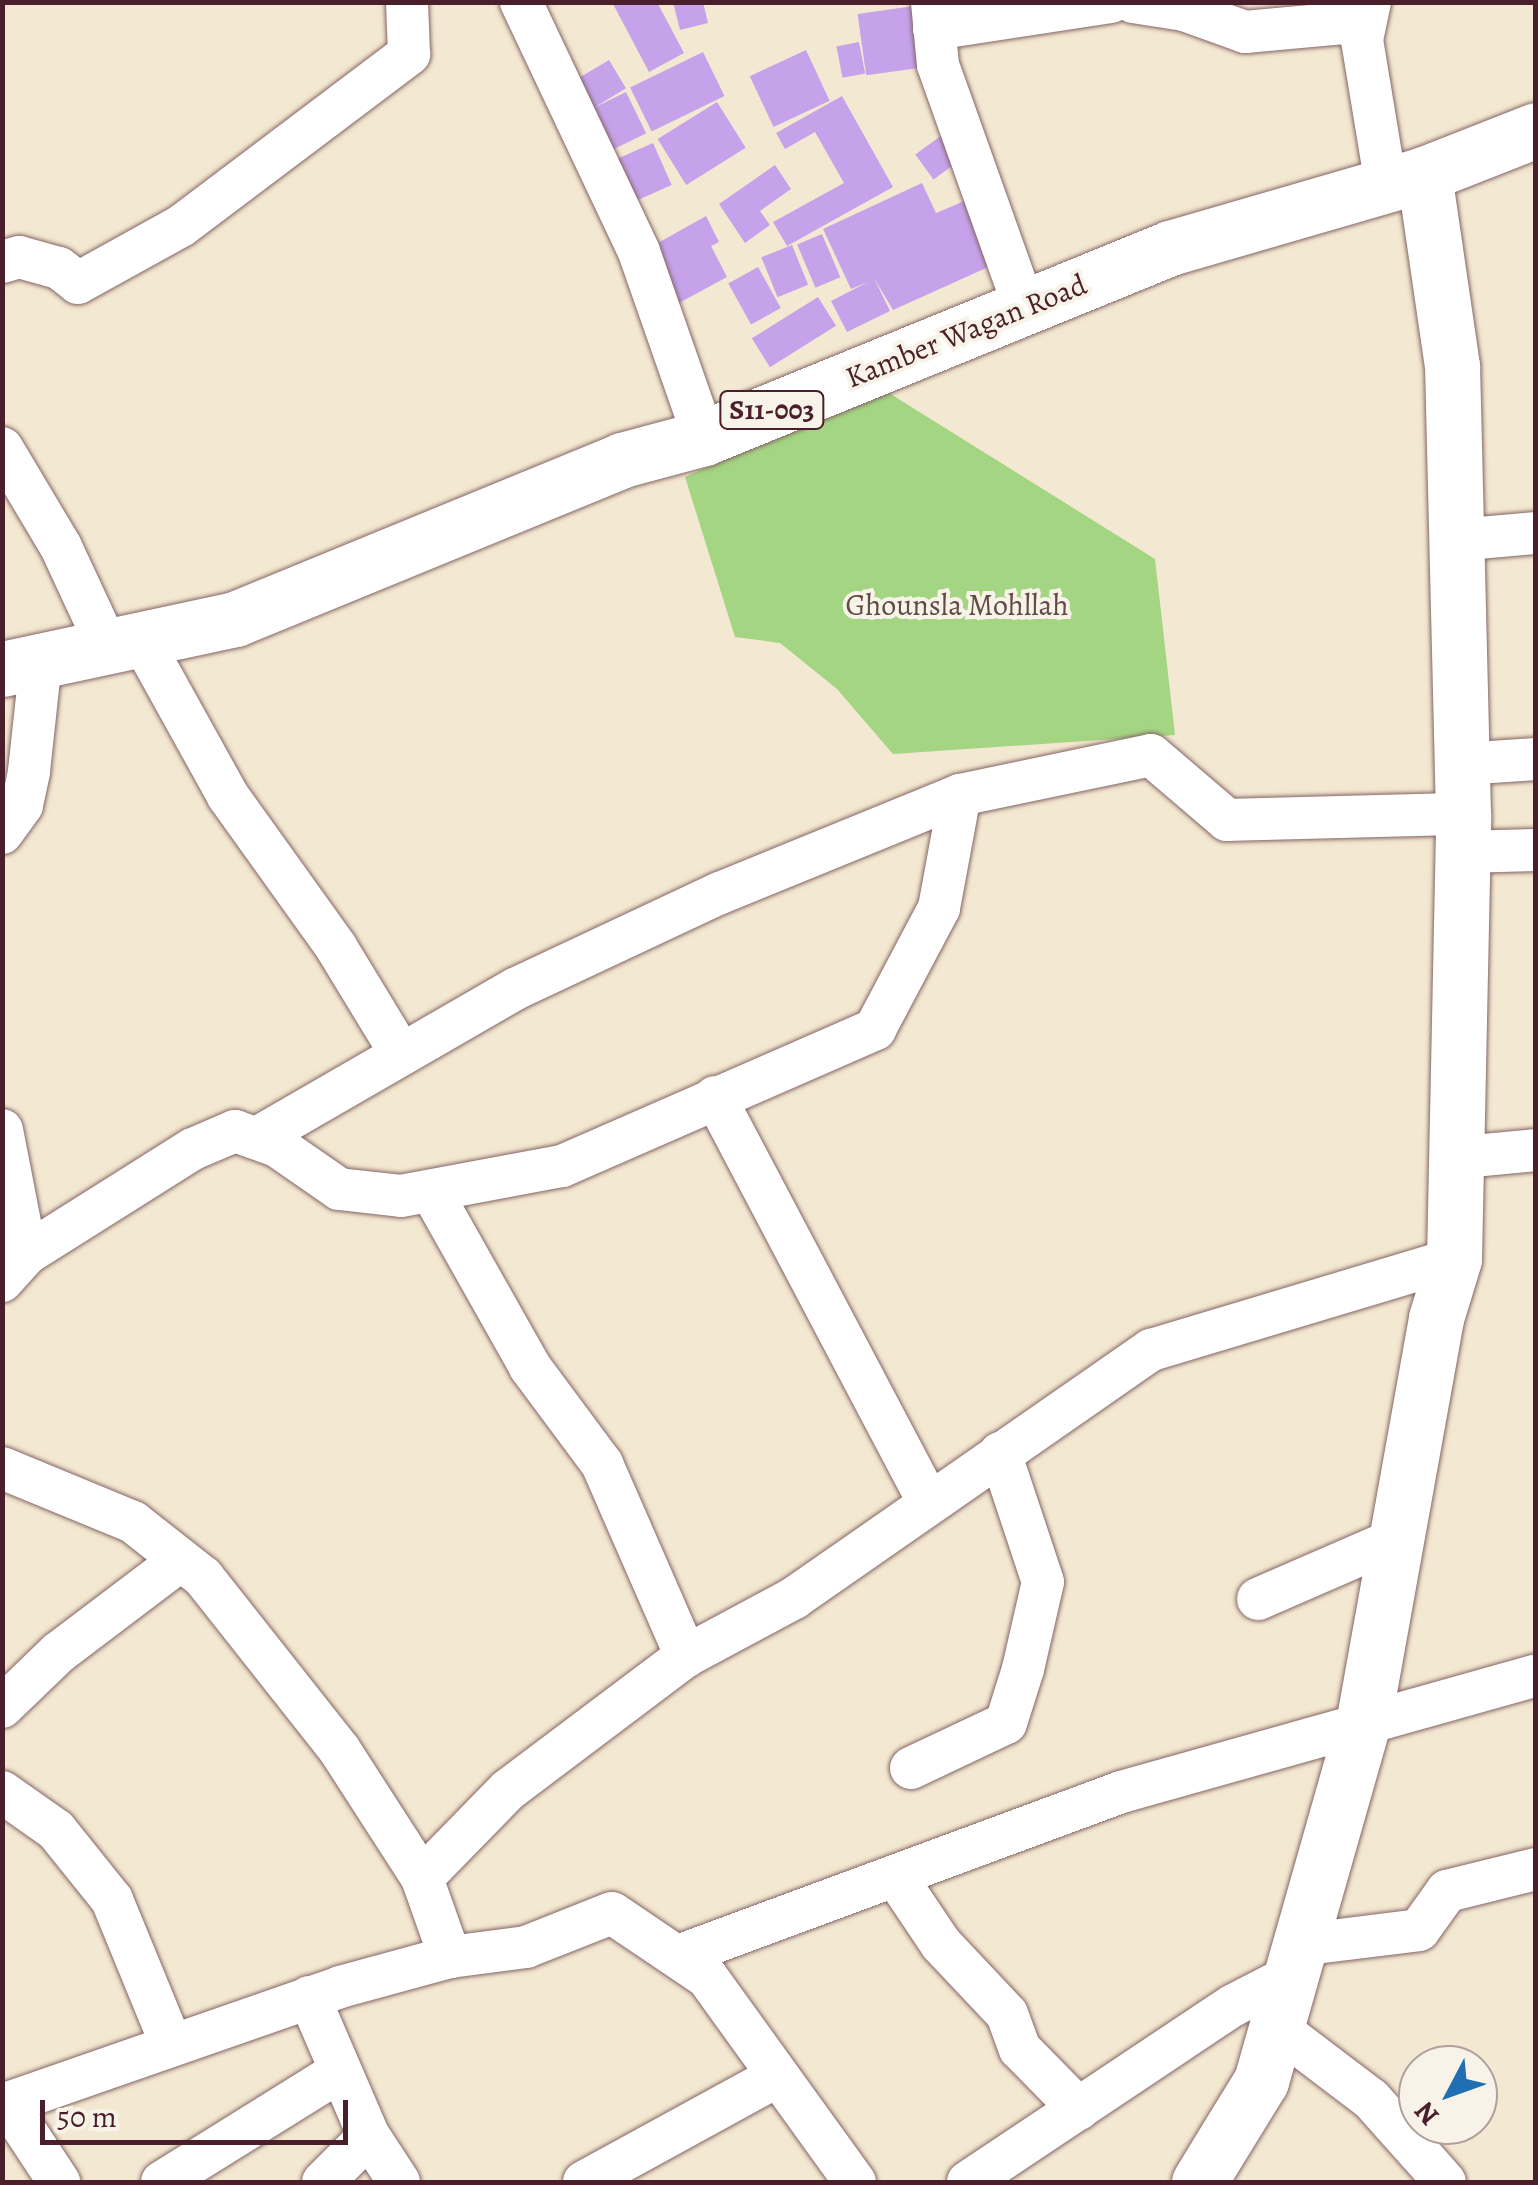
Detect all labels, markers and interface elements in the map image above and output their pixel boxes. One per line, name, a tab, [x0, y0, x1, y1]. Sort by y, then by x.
street label: Kamber Wagan Road	[840, 266, 1092, 396]
road number: S11-003	[717, 387, 827, 433]
park label: Ghounsla Mohllah	[845, 587, 1069, 623]
north arrow	[1398, 2045, 1498, 2145]
scale bar	[45, 2080, 352, 2142]
text: N	[1406, 2093, 1448, 2134]
text: 50 m	[57, 2097, 117, 2137]

